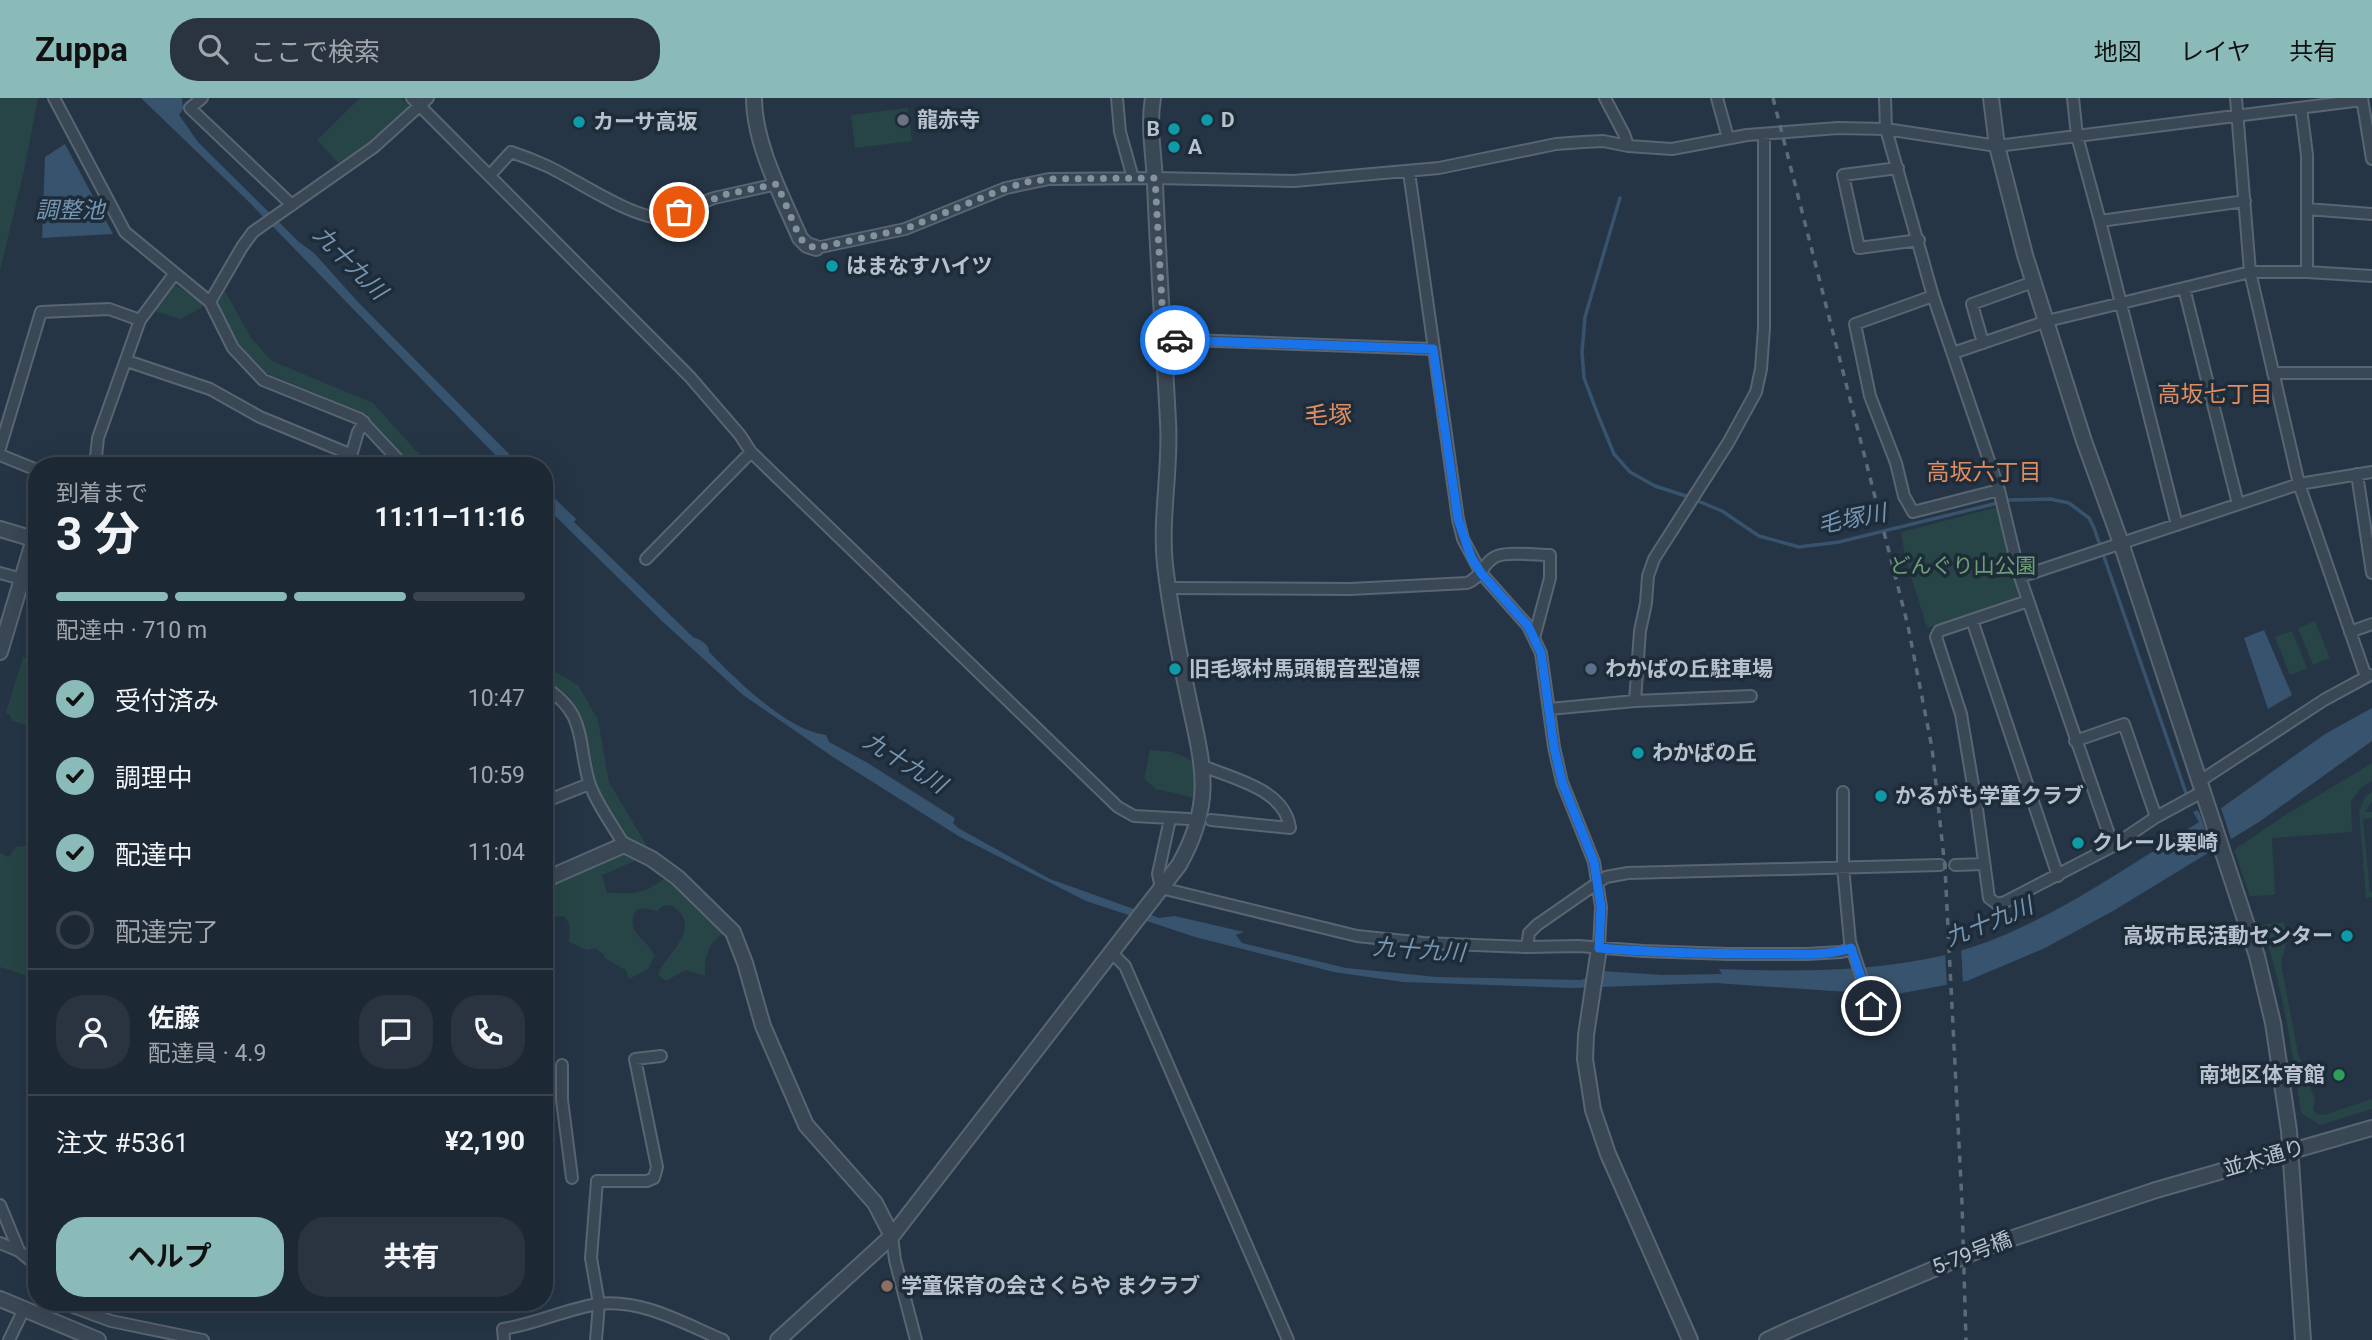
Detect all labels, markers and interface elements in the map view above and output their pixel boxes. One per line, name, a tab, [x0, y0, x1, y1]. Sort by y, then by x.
search box	[170, 18, 660, 81]
text: Zuppa	[35, 30, 128, 69]
icon: search	[194, 30, 232, 68]
text: ここで検索	[250, 37, 380, 67]
text: 地図	[2094, 38, 2142, 66]
text: レイヤ	[2180, 38, 2251, 66]
text: 共有	[2289, 38, 2337, 66]
place label: 龍赤寺	[917, 108, 980, 132]
place label: D	[1221, 108, 1235, 132]
place label: カーサ高坂	[593, 110, 698, 134]
marker: 龍赤寺	[895, 112, 911, 128]
marker: D	[1199, 112, 1215, 128]
marker: カーサ高坂	[571, 114, 587, 130]
place label: B	[1147, 117, 1160, 141]
marker: B	[1166, 121, 1182, 137]
place label: A	[1188, 135, 1203, 159]
marker: A	[1166, 139, 1182, 155]
pin	[649, 182, 709, 242]
icon: bag	[660, 193, 698, 231]
water label: 調整池	[36, 197, 107, 224]
water label: 九十九川	[308, 221, 394, 307]
place label: はまなすハイツ	[846, 254, 993, 278]
marker: はまなすハイツ	[824, 258, 840, 274]
courier	[1140, 305, 1210, 375]
icon: car	[1156, 321, 1194, 359]
district label: 高坂七丁目	[2158, 381, 2273, 408]
district label: 毛塚	[1304, 401, 1352, 429]
district label: 高坂六丁目	[1927, 459, 2042, 486]
text: 到着まで	[56, 480, 148, 507]
water label: 毛塚川	[1816, 499, 1891, 539]
text: 11:11–11:16	[375, 502, 525, 532]
text: 3 分	[56, 507, 140, 561]
park label: どんぐり山公園	[1890, 554, 2037, 578]
text: 配達中 · 710 m	[56, 617, 207, 644]
place label: 旧毛塚村馬頭観音型道標	[1189, 657, 1420, 681]
place label: わかばの丘駐車場	[1605, 657, 1773, 681]
marker: 旧毛塚村馬頭観音型道標	[1167, 661, 1183, 677]
marker: わかばの丘駐車場	[1583, 661, 1599, 677]
icon: check	[56, 680, 94, 718]
text: 10:47	[468, 685, 525, 712]
text: 受付済み	[115, 686, 219, 716]
water label: 九十九川	[859, 727, 954, 800]
place label: わかばの丘	[1652, 741, 1757, 765]
marker: わかばの丘	[1630, 745, 1646, 761]
icon: check	[56, 757, 94, 795]
text: 10:59	[468, 762, 525, 789]
text: 調理中	[115, 763, 193, 793]
place label: かるがも学童クラブ	[1895, 784, 2084, 808]
marker: かるがも学童クラブ	[1873, 788, 1889, 804]
place label: クレール栗崎	[2092, 831, 2218, 855]
icon: check	[56, 834, 94, 872]
marker: クレール栗崎	[2070, 835, 2086, 851]
text: 11:04	[468, 839, 525, 866]
text: 配達中	[115, 840, 193, 870]
water label: 九十九川	[1941, 891, 2039, 952]
text: 配達完了	[115, 917, 219, 947]
place label: 高坂市民活動センター	[2123, 924, 2333, 948]
marker: 高坂市民活動センター	[2339, 928, 2355, 944]
water label: 九十九川	[1372, 933, 1469, 967]
pin	[1841, 976, 1901, 1036]
icon: home	[1852, 987, 1890, 1025]
button: person	[56, 995, 130, 1069]
button: chat	[359, 995, 433, 1069]
button: phone	[451, 995, 525, 1069]
text: 佐藤	[148, 1003, 200, 1033]
text: 配達員 · 4.9	[148, 1040, 266, 1067]
place label: 南地区体育館	[2199, 1063, 2325, 1087]
marker: 南地区体育館	[2331, 1067, 2347, 1083]
text: ¥2,190	[445, 1126, 525, 1156]
text: 注文 #5361	[56, 1128, 189, 1158]
street label: 並木通り	[2220, 1135, 2308, 1181]
button: ヘルプ	[56, 1217, 284, 1297]
button: 共有	[298, 1217, 525, 1297]
street label: 5-79号橋	[1929, 1227, 2015, 1279]
place label: 学童保育の会さくらや まクラブ	[901, 1274, 1200, 1298]
marker: 学童保育の会さくらや まクラブ	[879, 1278, 895, 1294]

